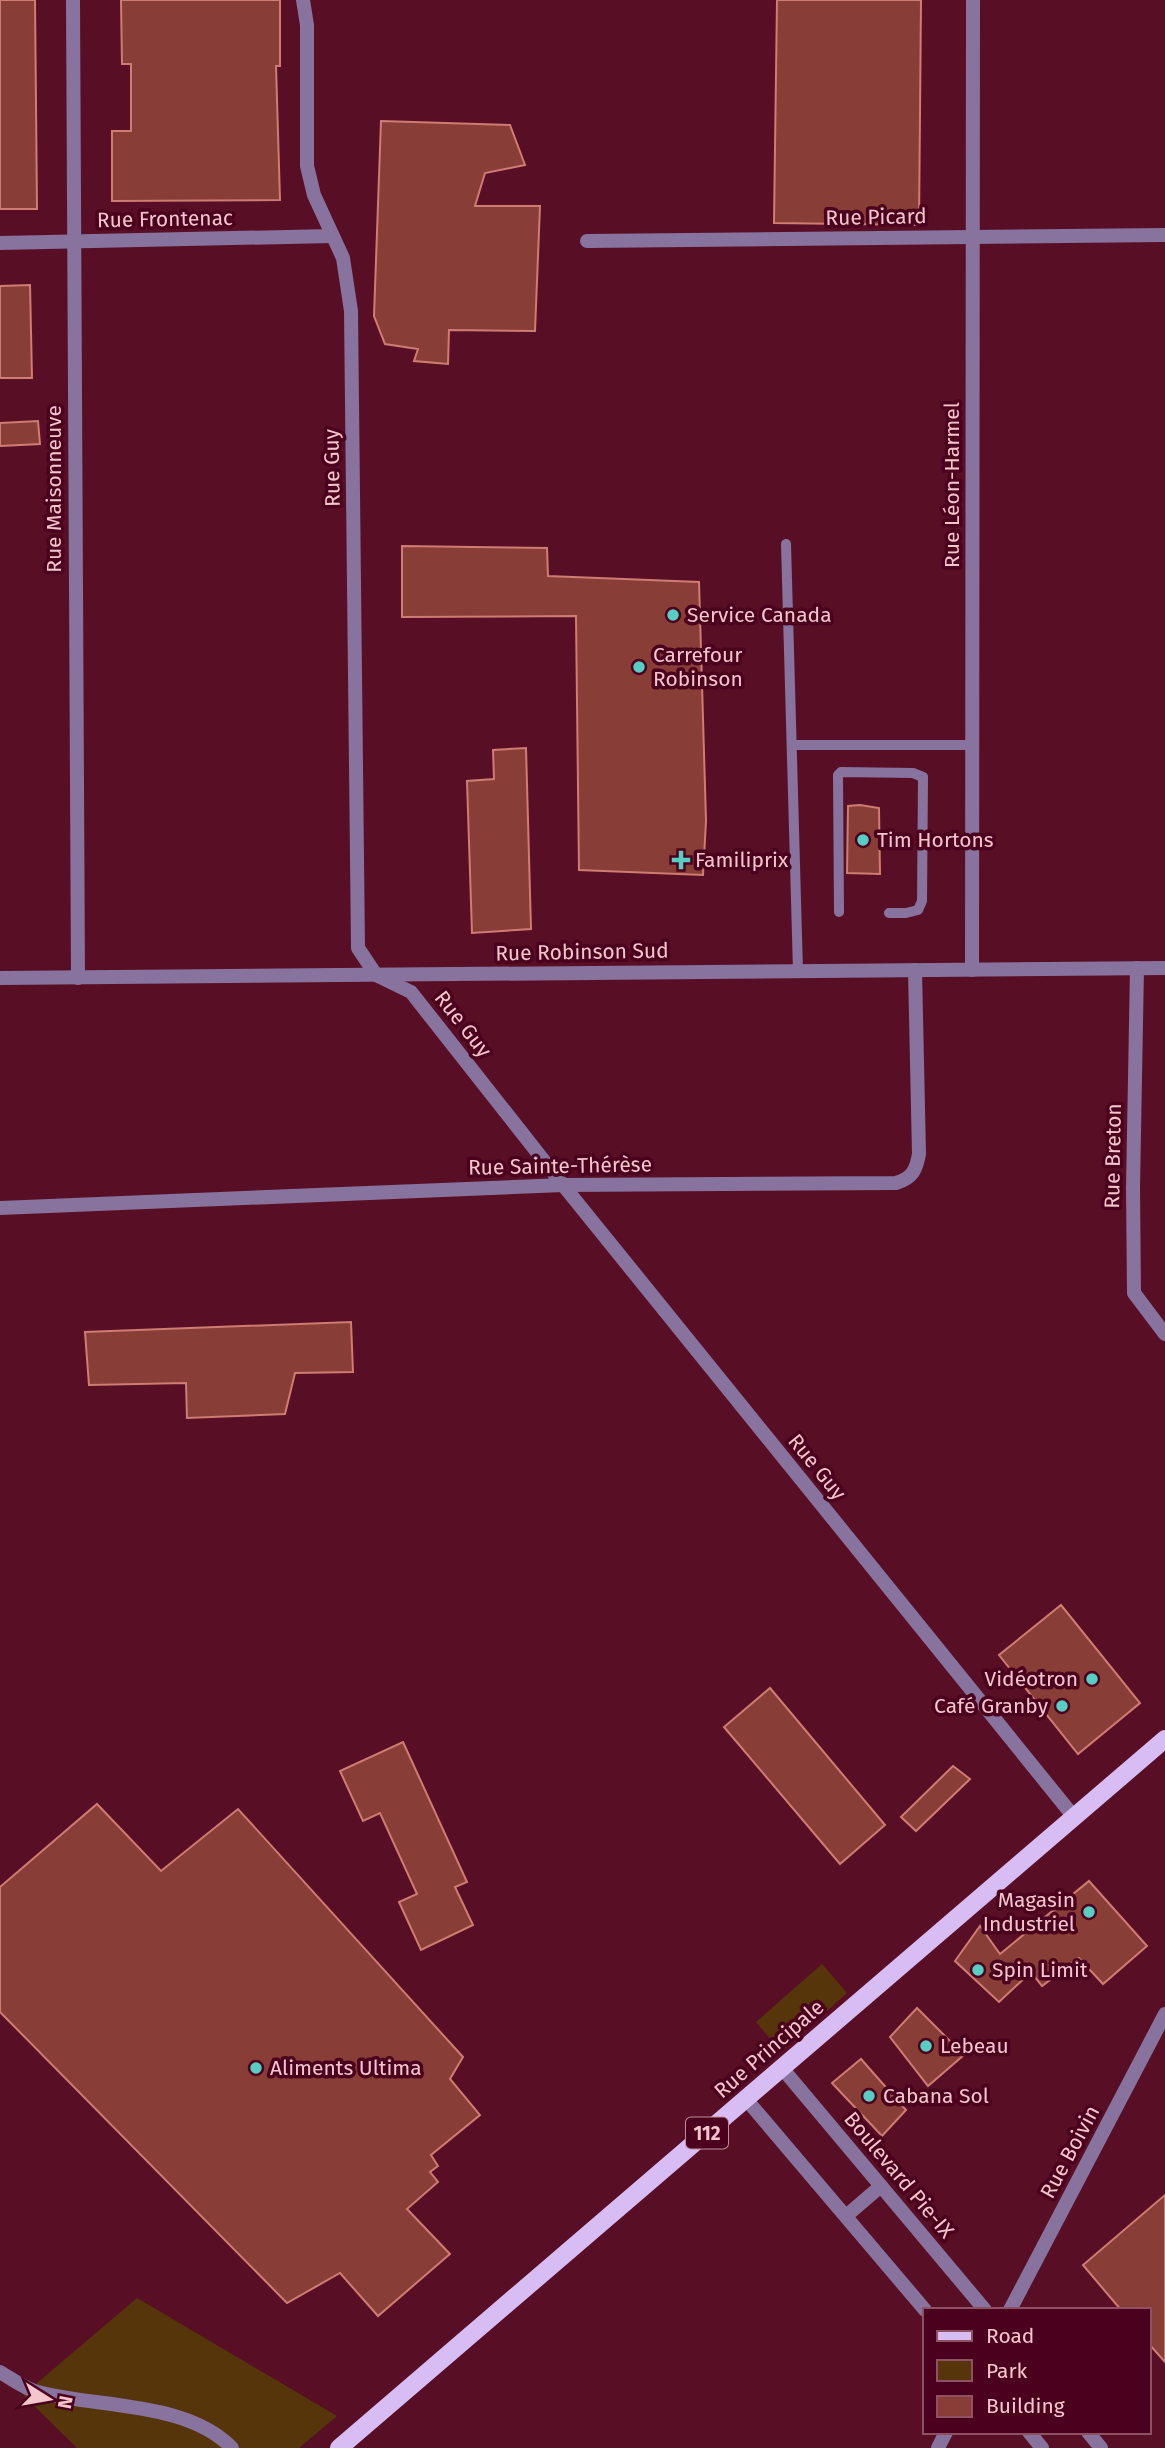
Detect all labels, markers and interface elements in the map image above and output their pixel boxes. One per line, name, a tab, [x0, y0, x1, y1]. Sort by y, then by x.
street label: Rue Picard	[825, 203, 927, 231]
street label: Rue Frontenac	[97, 205, 233, 233]
street label: Rue Léon-Harmel	[939, 402, 965, 568]
street label: Rue Maisonneuve	[41, 405, 67, 573]
street label: Rue Guy	[318, 428, 346, 507]
place label: Service Canada	[687, 602, 832, 628]
marker: Service Canada	[665, 607, 681, 623]
place label: Carrefour Robinson	[653, 642, 743, 692]
marker: Carrefour Robinson	[631, 659, 647, 675]
place label: Tim Hortons	[877, 827, 994, 853]
marker: Tim Hortons	[855, 832, 871, 848]
place label: Familiprix	[695, 847, 789, 873]
marker: Familiprix	[673, 852, 689, 868]
street label: Rue Robinson Sud	[495, 937, 669, 967]
street label: Rue Guy	[429, 985, 498, 1063]
street label: Rue Breton	[1099, 1103, 1127, 1209]
street label: Rue Sainte-Thérèse	[468, 1151, 652, 1181]
street label: Rue Guy	[782, 1429, 852, 1506]
place label: Vidéotron	[985, 1666, 1078, 1692]
marker: Vidéotron	[1084, 1671, 1100, 1687]
place label: Café Granby	[934, 1693, 1049, 1719]
marker: Café Granby	[1054, 1698, 1070, 1714]
place label: Magasin Industriel	[983, 1887, 1075, 1937]
marker: Magasin Industriel	[1081, 1904, 1097, 1920]
place label: Spin Limit	[992, 1957, 1088, 1983]
marker: Spin Limit	[970, 1962, 986, 1978]
street label: Rue Principale	[709, 1994, 829, 2104]
place label: Lebeau	[940, 2033, 1009, 2059]
marker: Lebeau	[918, 2038, 934, 2054]
place label: Aliments Ultima	[270, 2055, 422, 2081]
marker: Aliments Ultima	[248, 2060, 264, 2076]
place label: Cabana Sol	[883, 2083, 989, 2109]
marker: Cabana Sol	[861, 2088, 877, 2104]
street label: Rue Boivin	[1035, 2101, 1105, 2203]
street label: Boulevard Pie-IX	[839, 2106, 960, 2244]
road number: 112	[686, 2118, 728, 2148]
legend	[923, 2308, 1151, 2434]
text: Road	[986, 2323, 1034, 2349]
text: Park	[986, 2358, 1028, 2384]
north arrow	[14, 2364, 84, 2434]
text: Building	[986, 2393, 1065, 2419]
text: N	[53, 2394, 78, 2411]

